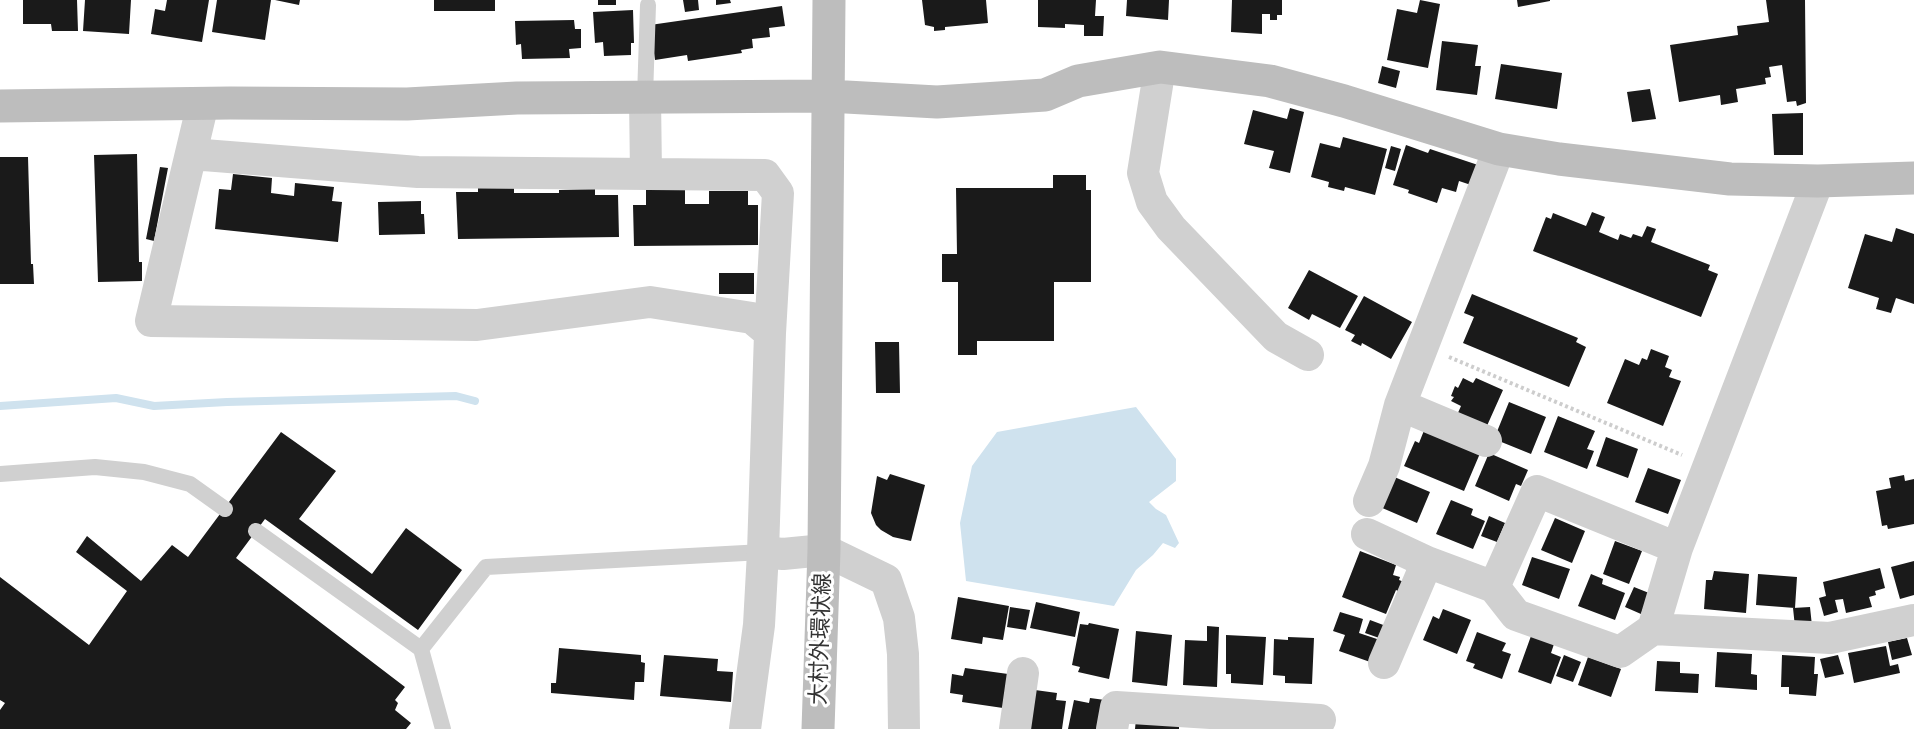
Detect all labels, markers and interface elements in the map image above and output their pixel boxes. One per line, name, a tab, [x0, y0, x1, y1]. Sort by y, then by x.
street label: 大村外環状線	[806, 573, 836, 705]

